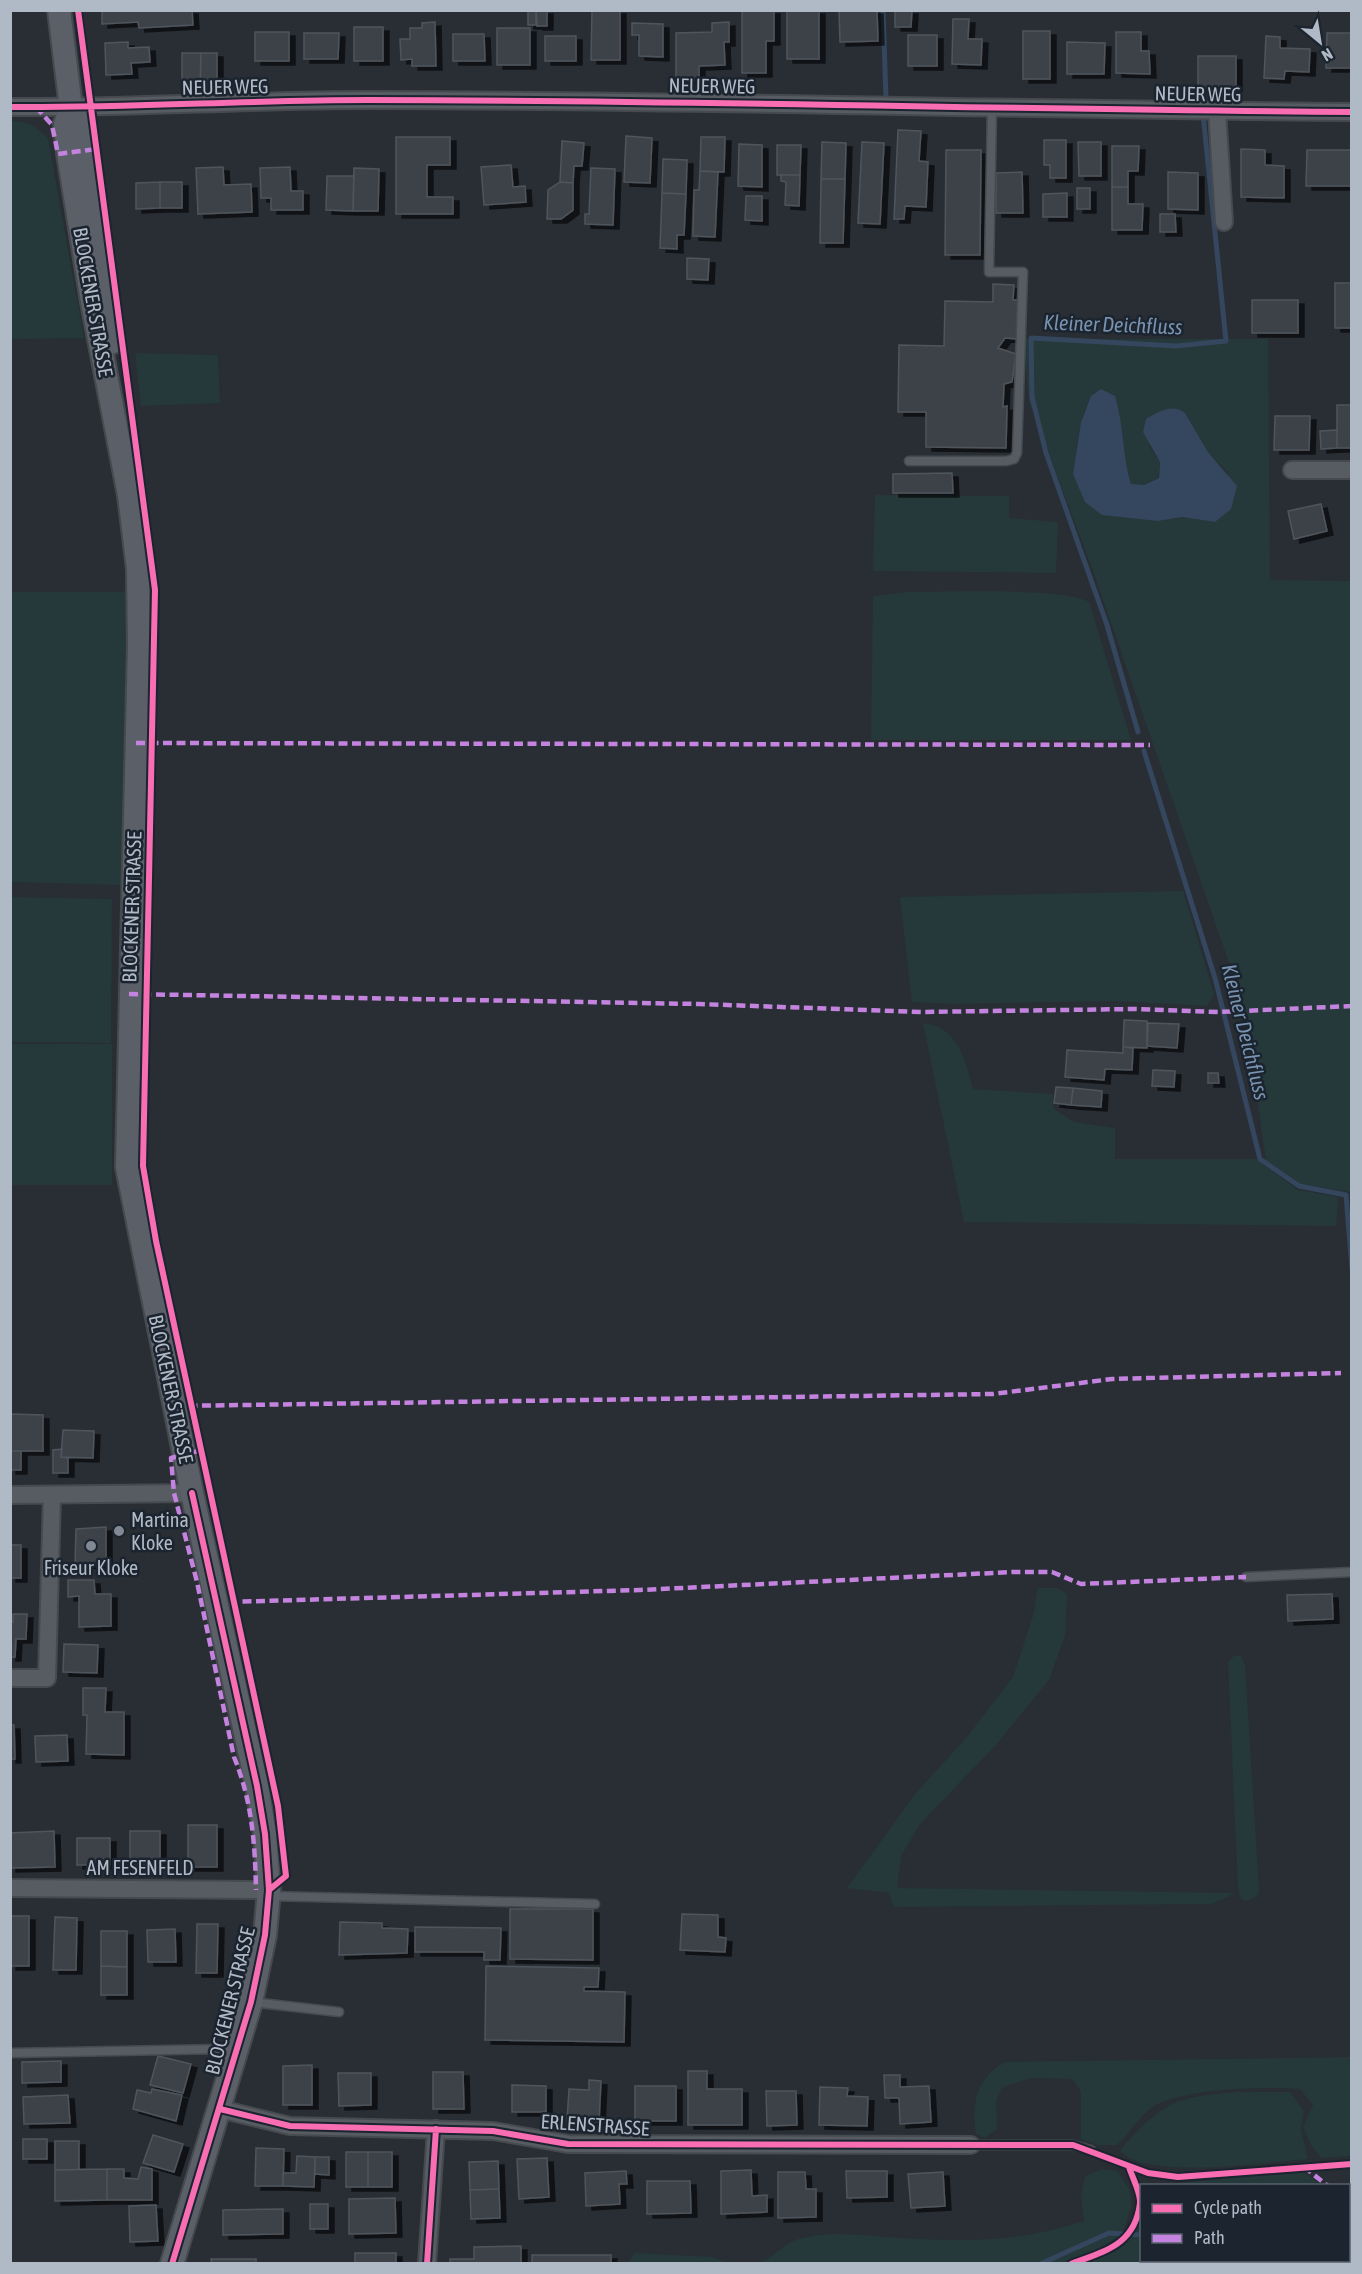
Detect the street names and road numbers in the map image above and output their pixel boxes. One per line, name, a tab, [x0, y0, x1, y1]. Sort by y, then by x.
street label: NEUER WEG	[668, 73, 756, 98]
street label: NEUER WEG	[181, 74, 269, 99]
street label: NEUER WEG	[1154, 81, 1242, 106]
street label: BLOCKENER STRASSE	[69, 225, 118, 379]
street label: BLOCKENER STRASSE	[117, 831, 146, 983]
street label: BLOCKENER STRASSE	[145, 1313, 199, 1466]
street label: AM FESENFELD	[87, 1856, 193, 1879]
street label: BLOCKENER STRASSE	[200, 1924, 259, 2077]
street label: ERLENSTRASSE	[540, 2109, 651, 2140]

